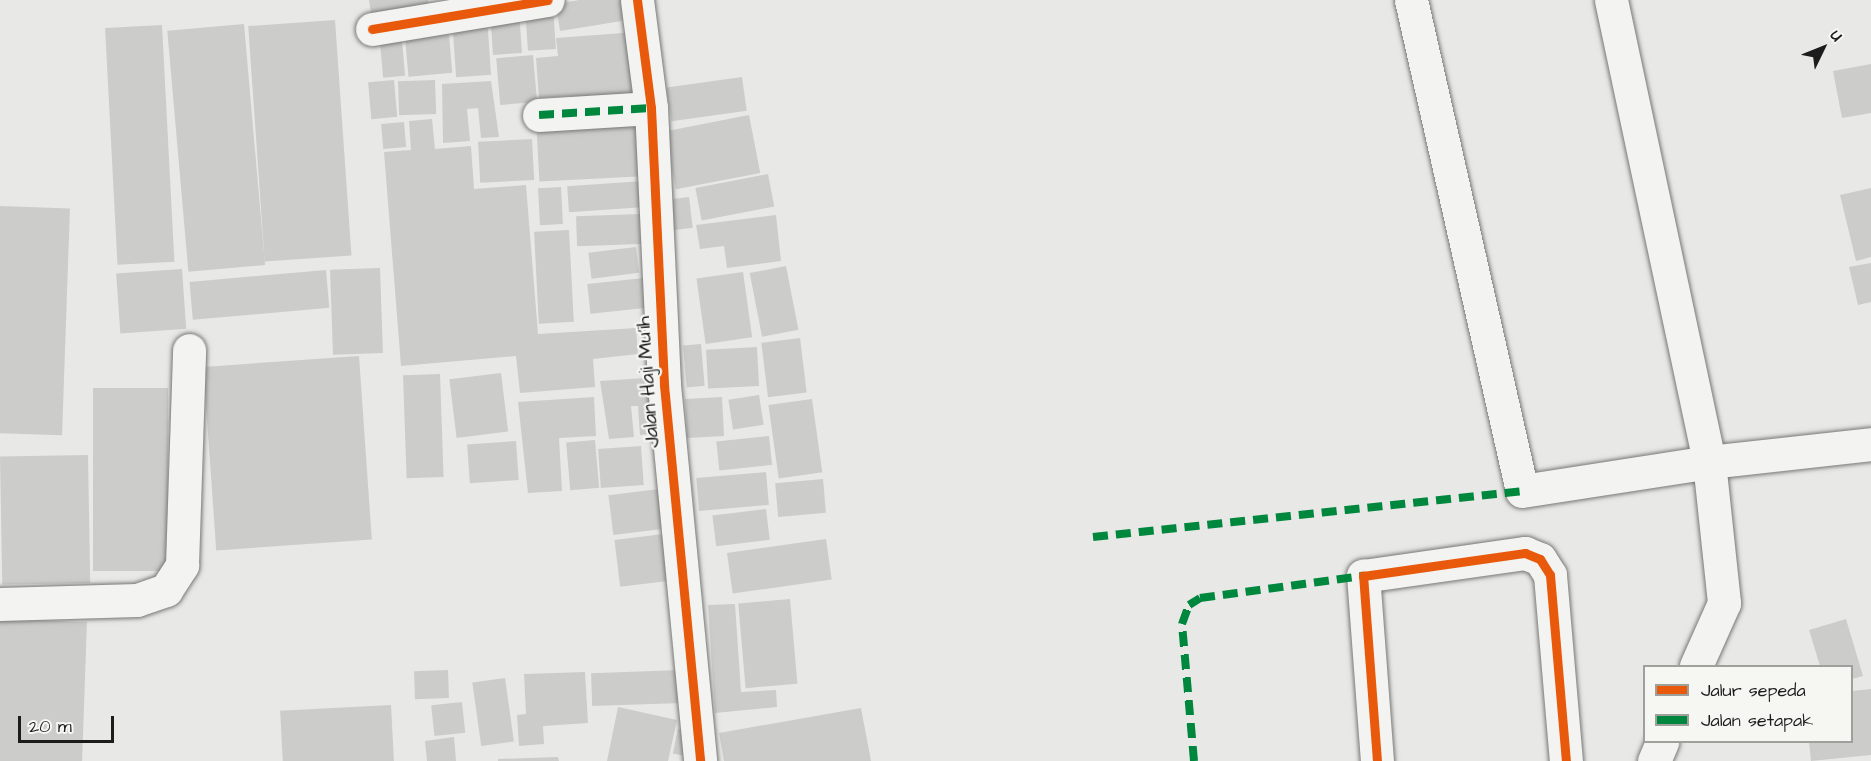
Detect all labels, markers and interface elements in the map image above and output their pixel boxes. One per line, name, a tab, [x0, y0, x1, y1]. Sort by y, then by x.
north arrow	[1793, 18, 1853, 78]
text: U	[1825, 25, 1847, 47]
street label: Jalan Haji Mu'ih	[631, 315, 665, 449]
legend	[1643, 665, 1853, 743]
text: Jalur sepeda	[1701, 678, 1806, 703]
scale bar	[21, 704, 117, 742]
text: Jalan setapak	[1701, 708, 1813, 733]
text: 20 m	[29, 714, 72, 739]

